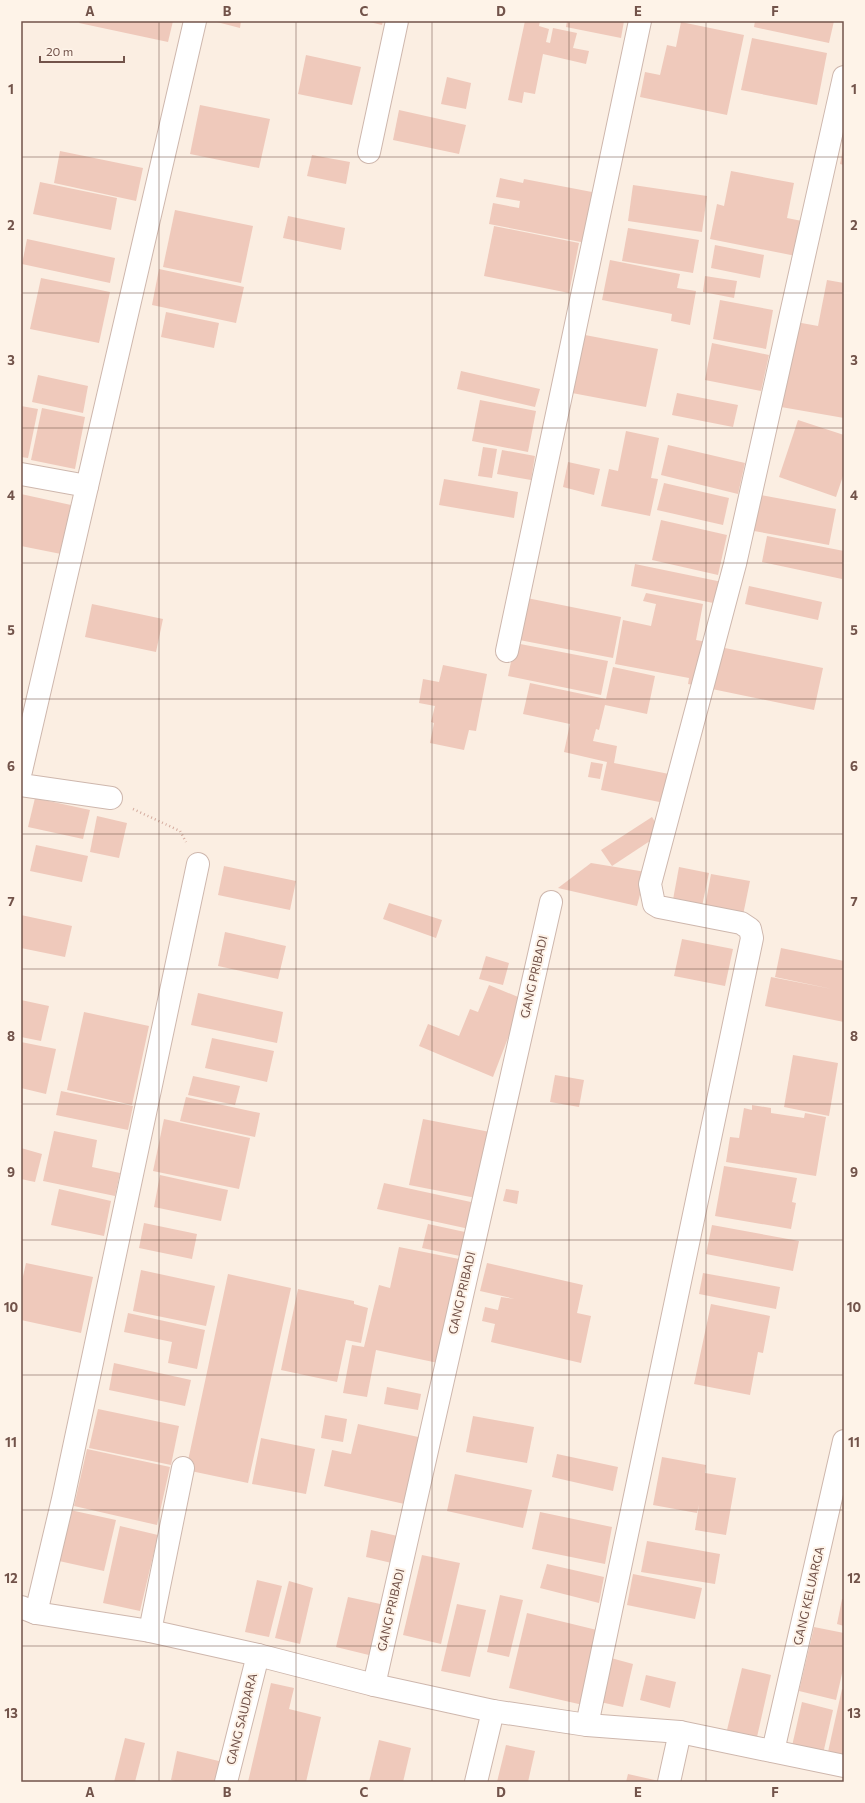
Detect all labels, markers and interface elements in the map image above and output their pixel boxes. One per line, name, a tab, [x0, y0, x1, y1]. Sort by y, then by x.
text: A	[85, 3, 95, 19]
text: B	[223, 3, 232, 19]
text: C	[360, 3, 369, 19]
text: D	[496, 3, 506, 19]
text: E	[634, 3, 642, 19]
text: F	[771, 3, 779, 19]
scale bar	[40, 38, 124, 64]
text: 20 m	[46, 44, 73, 58]
text: 1	[8, 81, 14, 97]
text: 1	[851, 81, 857, 97]
text: 2	[7, 217, 15, 233]
text: 2	[850, 217, 858, 233]
text: 3	[7, 352, 15, 368]
text: 3	[850, 352, 858, 368]
text: 4	[7, 487, 15, 503]
text: 4	[850, 487, 858, 503]
text: 5	[7, 622, 15, 638]
text: 5	[850, 622, 858, 638]
text: 6	[7, 758, 15, 774]
text: 6	[850, 758, 858, 774]
text: 7	[7, 893, 15, 909]
text: 7	[850, 893, 858, 909]
street label: GANG PRIBADI	[517, 934, 549, 1019]
text: 8	[7, 1028, 15, 1044]
text: 8	[850, 1028, 858, 1044]
text: 9	[7, 1164, 15, 1180]
text: 9	[850, 1164, 858, 1180]
street label: GANG PRIBADI	[445, 1250, 477, 1335]
text: 10	[4, 1299, 19, 1315]
text: 10	[847, 1299, 862, 1315]
text: 11	[5, 1434, 17, 1450]
text: 11	[848, 1434, 860, 1450]
street label: GANG KELUARGA	[790, 1545, 826, 1646]
street label: GANG PRIBADI	[374, 1567, 406, 1652]
text: 12	[4, 1570, 18, 1586]
text: 12	[847, 1570, 861, 1586]
street label: GANG SAUDARA	[223, 1671, 259, 1766]
text: 13	[4, 1705, 18, 1721]
text: 13	[847, 1705, 861, 1721]
text: A	[85, 1784, 95, 1800]
text: B	[223, 1784, 232, 1800]
text: C	[360, 1784, 369, 1800]
text: D	[496, 1784, 506, 1800]
text: E	[634, 1784, 642, 1800]
text: F	[771, 1784, 779, 1800]

